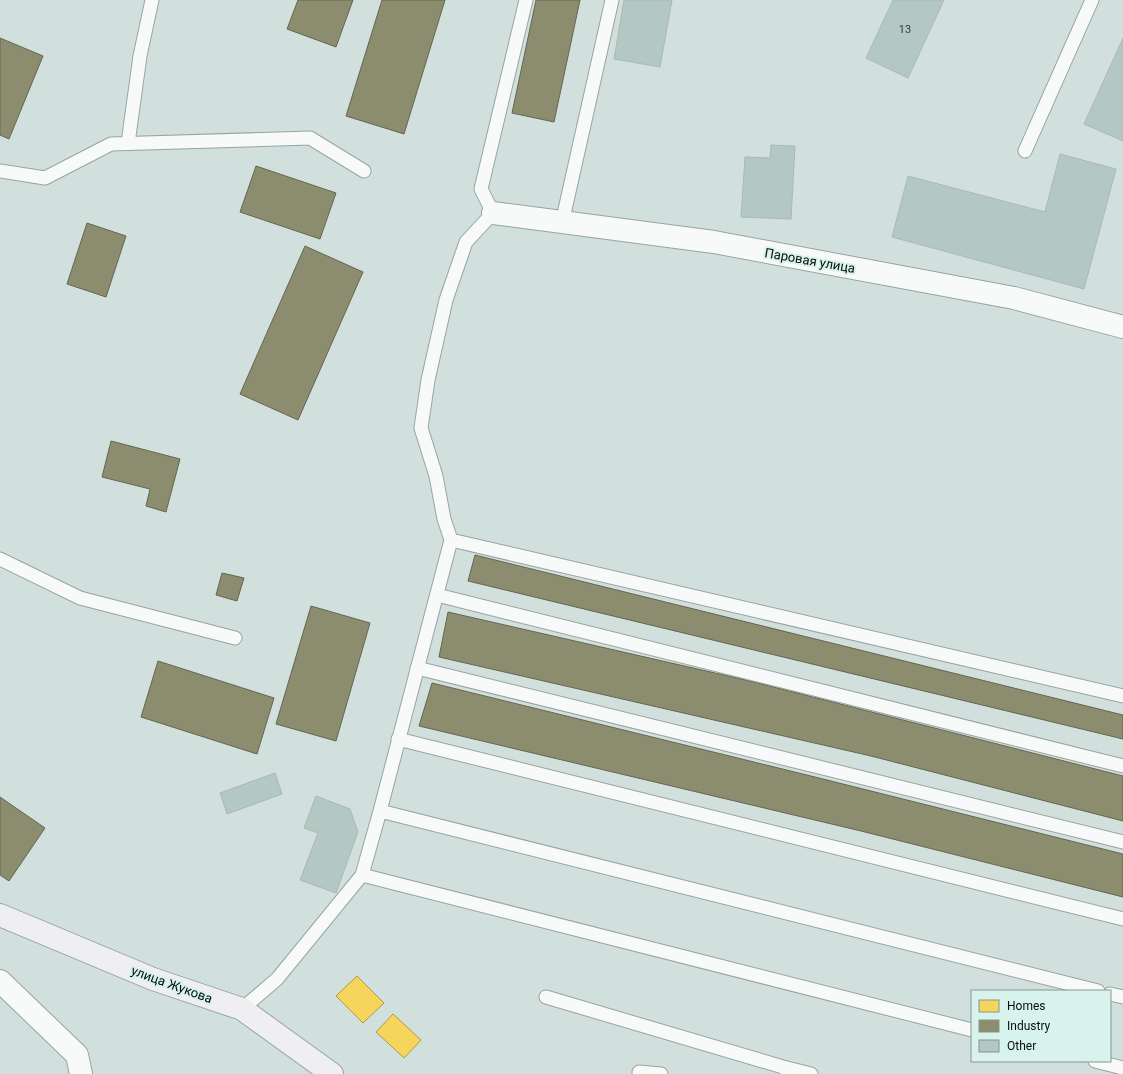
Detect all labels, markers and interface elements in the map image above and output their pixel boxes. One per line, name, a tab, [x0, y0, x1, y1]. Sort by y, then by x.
house number: 13	[899, 23, 911, 36]
street label: Паровая улица	[764, 245, 856, 276]
street label: улица Жукова	[129, 963, 215, 1006]
legend	[971, 990, 1111, 1062]
text: Homes	[1007, 999, 1045, 1013]
text: Industry	[1007, 1019, 1051, 1033]
text: Other	[1007, 1039, 1036, 1053]

